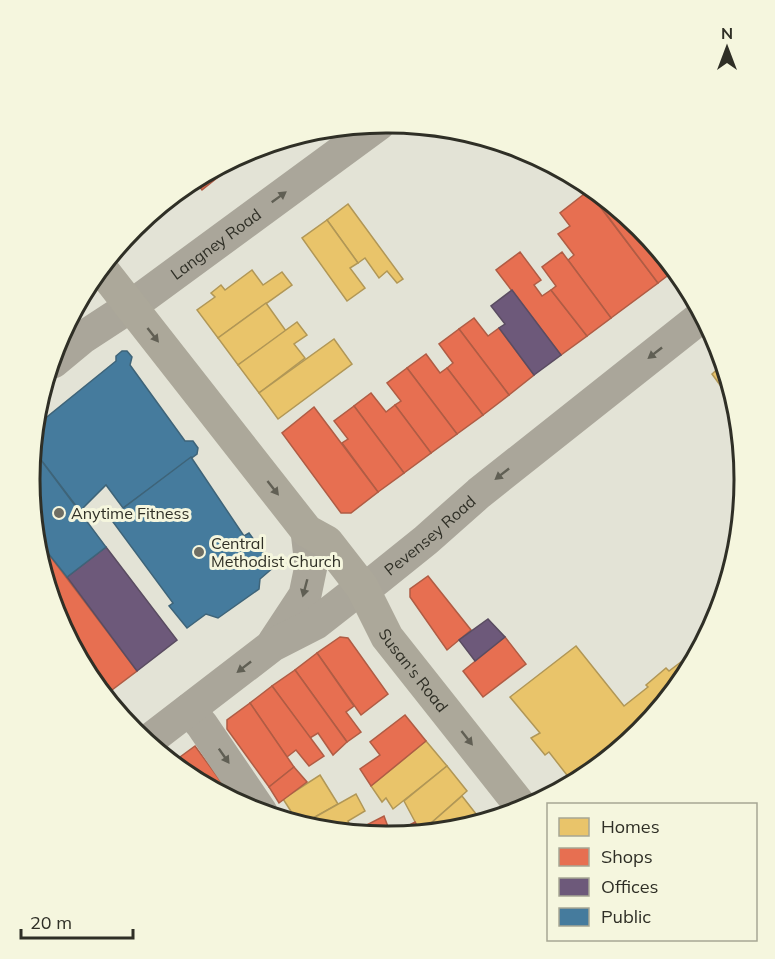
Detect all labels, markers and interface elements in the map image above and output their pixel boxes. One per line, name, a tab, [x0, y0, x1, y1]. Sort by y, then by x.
north arrow	[697, 18, 757, 78]
text: N	[721, 23, 733, 43]
one-way arrow	[271, 191, 287, 203]
street label: Langney Road	[166, 204, 265, 284]
one-way arrow	[147, 327, 160, 343]
one-way arrow	[647, 347, 663, 360]
one-way arrow	[494, 468, 510, 481]
one-way arrow	[267, 481, 279, 496]
street label: Pevensey Road	[380, 491, 480, 580]
place label: Anytime Fitness	[71, 503, 189, 523]
marker: Anytime Fitness	[52, 506, 66, 520]
place label: Central Methodist Church	[211, 533, 341, 571]
marker: Central Methodist Church	[192, 545, 206, 559]
one-way arrow	[300, 579, 310, 597]
street label: Susan's Road	[374, 625, 452, 716]
one-way arrow	[236, 660, 252, 673]
one-way arrow	[461, 730, 474, 746]
one-way arrow	[218, 748, 230, 764]
legend	[547, 803, 757, 941]
text: Homes	[601, 815, 660, 838]
text: Shops	[601, 845, 653, 868]
text: Offices	[601, 875, 659, 898]
scale bar	[21, 902, 134, 940]
text: Public	[601, 905, 651, 928]
text: 20 m	[30, 911, 72, 934]

